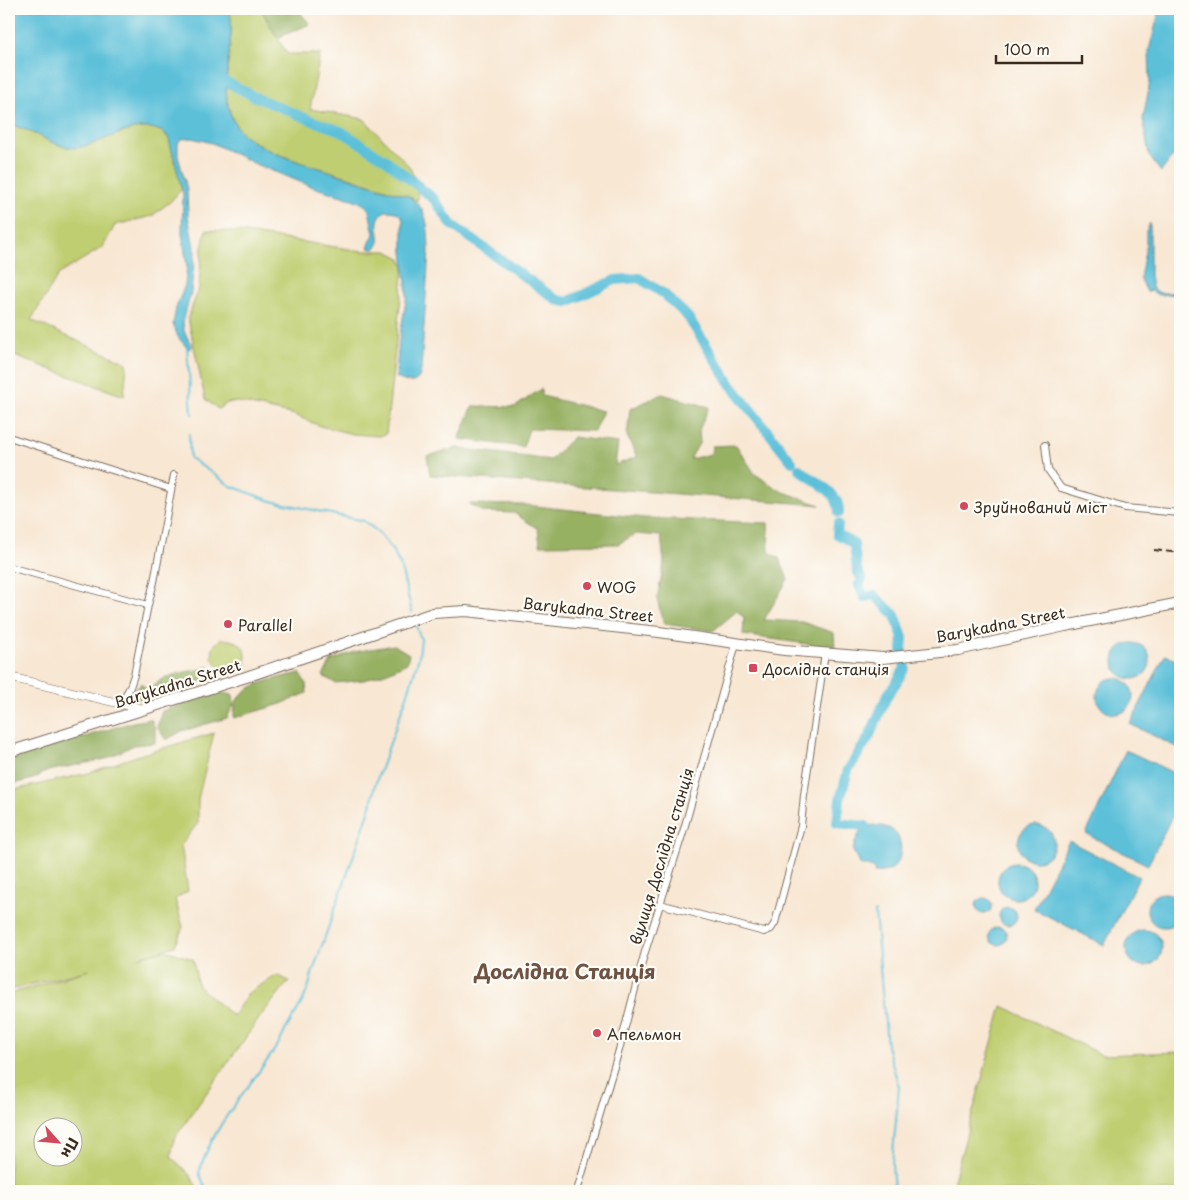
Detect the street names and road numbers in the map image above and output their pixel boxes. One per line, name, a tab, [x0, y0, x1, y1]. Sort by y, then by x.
street label: Barykadna Street	[521, 591, 655, 627]
street label: Barykadna Street	[933, 600, 1067, 648]
street label: Barykadna Street	[111, 653, 243, 713]
street label: вулиця Дослідна станція	[623, 765, 699, 947]

